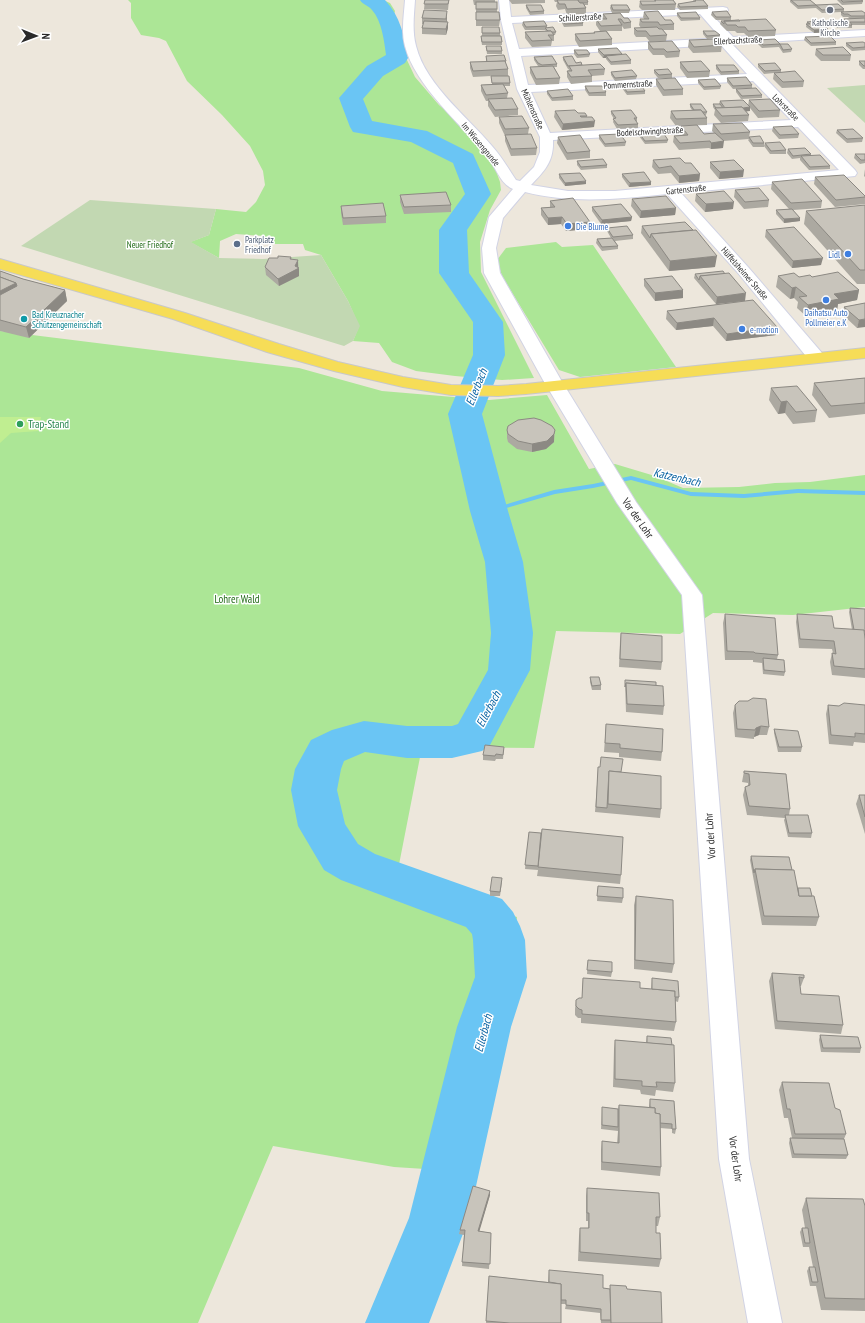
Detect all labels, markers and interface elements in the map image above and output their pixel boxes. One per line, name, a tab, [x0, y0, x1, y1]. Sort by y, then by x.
marker: Katholische Kirche	[825, 5, 835, 15]
street label: Schillerstraße	[558, 10, 602, 24]
north arrow	[16, 16, 56, 56]
place label: Katholische Kirche	[812, 17, 848, 38]
text: N	[39, 33, 53, 39]
street label: Ellerbachstraße	[713, 33, 763, 47]
street label: Pommernstraße	[603, 77, 653, 91]
street label: Mühlenstraße	[519, 87, 547, 131]
street label: Lohrstraße	[770, 91, 802, 123]
street label: Im Wiesengrunde	[459, 120, 503, 168]
street label: Bodelschwinghstraße	[616, 124, 684, 138]
street label: Gartenstraße	[665, 181, 707, 197]
marker: Die Blume	[563, 221, 573, 231]
place label: Die Blume	[576, 221, 608, 232]
place label: Parkplatz Friedhof	[245, 234, 274, 255]
park label: Neuer Friedhof	[127, 239, 174, 250]
marker: Parkplatz Friedhof	[232, 239, 242, 249]
street label: Hüffelsheimer Straße	[719, 244, 771, 302]
place label: Lidl	[828, 249, 841, 260]
marker: Lidl	[843, 249, 853, 259]
marker: Daihatsu Auto Pollmeier e.K	[821, 295, 831, 305]
place label: Daihatsu Auto Pollmeier e.K	[804, 307, 848, 328]
place label: Bad Kreuznacher Schützengemeinschaft	[32, 309, 102, 330]
marker: Bad Kreuznacher Schützengemeinschaft	[19, 314, 29, 324]
marker: e-motion	[737, 324, 747, 334]
place label: e-motion	[750, 324, 778, 335]
water label: Ellerbach	[462, 366, 490, 408]
place label: Trap-Stand	[28, 417, 69, 431]
marker: Trap-Stand	[15, 419, 25, 429]
water label: Katzenbach	[652, 464, 703, 490]
street label: Vor der Lohr	[619, 494, 657, 541]
park label: Lohrer Wald	[214, 592, 260, 606]
water label: Ellerbach	[472, 688, 504, 730]
street label: Vor der Lohr	[701, 813, 719, 860]
water label: Ellerbach	[471, 1012, 495, 1054]
street label: Vor der Lohr	[726, 1134, 746, 1183]

